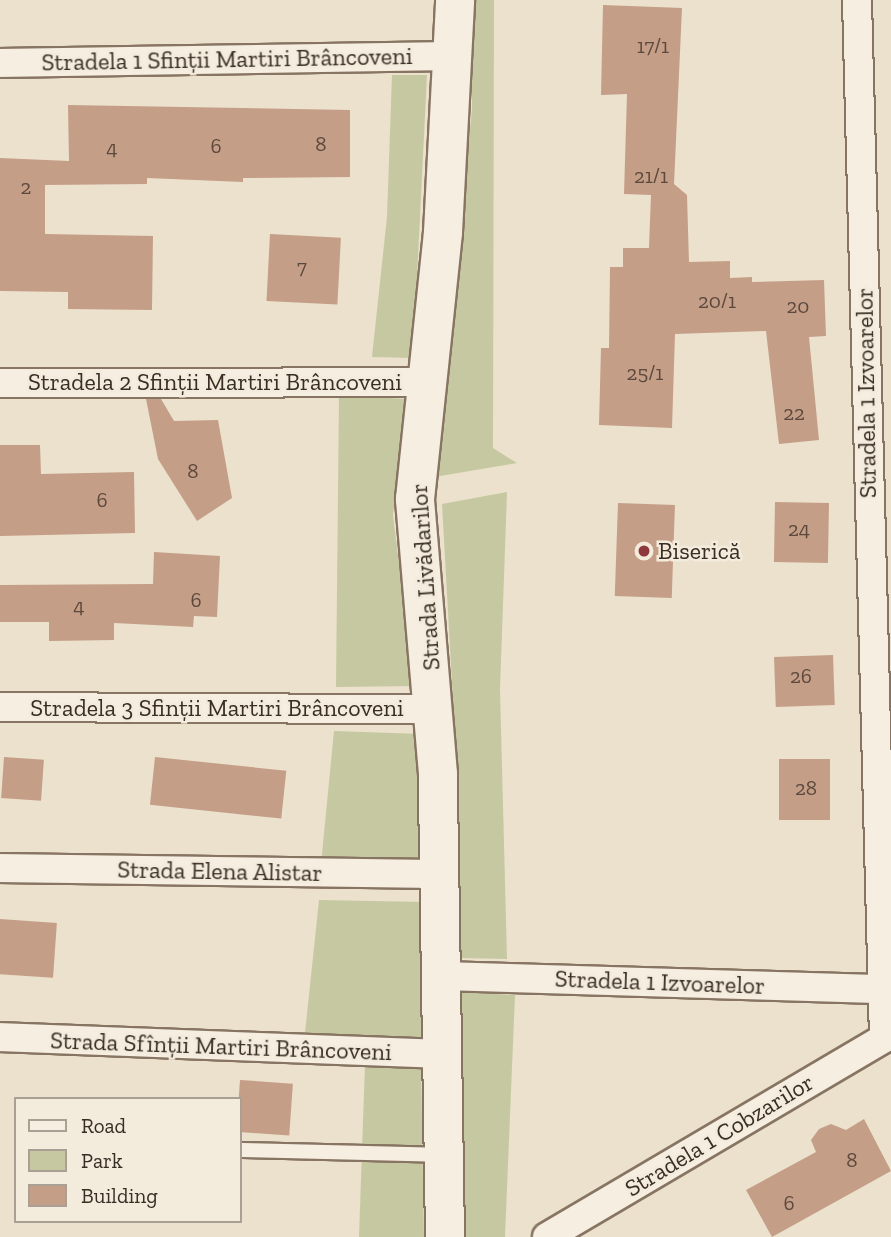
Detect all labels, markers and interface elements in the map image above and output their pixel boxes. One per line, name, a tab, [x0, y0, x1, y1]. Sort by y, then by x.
house number: 17/1	[637, 33, 669, 59]
street label: Stradela 1 Sfinții Martiri Brâncoveni	[41, 41, 413, 77]
house number: 8	[315, 131, 327, 157]
house number: 6	[210, 133, 222, 159]
house number: 4	[106, 135, 118, 161]
house number: 21/1	[634, 163, 668, 189]
house number: 2	[21, 174, 31, 200]
house number: 7	[297, 254, 307, 280]
house number: 20/1	[698, 288, 736, 314]
street label: Stradela 1 Izvoarelor	[850, 288, 882, 498]
house number: 20	[787, 293, 809, 319]
house number: 25/1	[627, 360, 663, 386]
street label: Stradela 2 Sfinții Martiri Brâncoveni	[28, 368, 402, 396]
house number: 22	[783, 400, 805, 426]
house number: 8	[187, 458, 199, 484]
street label: Strada Livădarilor	[404, 483, 446, 671]
house number: 6	[96, 487, 108, 513]
house number: 24	[788, 516, 810, 542]
place label: Biserică	[658, 537, 740, 565]
marker: Biserică	[636, 543, 652, 559]
house number: 6	[190, 587, 202, 613]
house number: 4	[73, 593, 85, 619]
house number: 26	[790, 663, 812, 689]
street label: Stradela 3 Sfinții Martiri Brâncoveni	[30, 694, 404, 722]
house number: 28	[795, 775, 817, 801]
street label: Strada Elena Alistar	[117, 855, 323, 887]
street label: Stradela 1 Izvoarelor	[554, 964, 766, 1000]
street label: Strada Sfînții Martiri Brâncoveni	[50, 1026, 392, 1066]
street label: Stradela 1 Cobzarilor	[619, 1067, 819, 1203]
legend	[14, 1097, 242, 1223]
text: Road	[81, 1113, 126, 1138]
house number: 8	[846, 1147, 858, 1173]
text: Park	[81, 1148, 123, 1173]
text: Building	[81, 1183, 158, 1208]
house number: 6	[783, 1190, 795, 1216]

